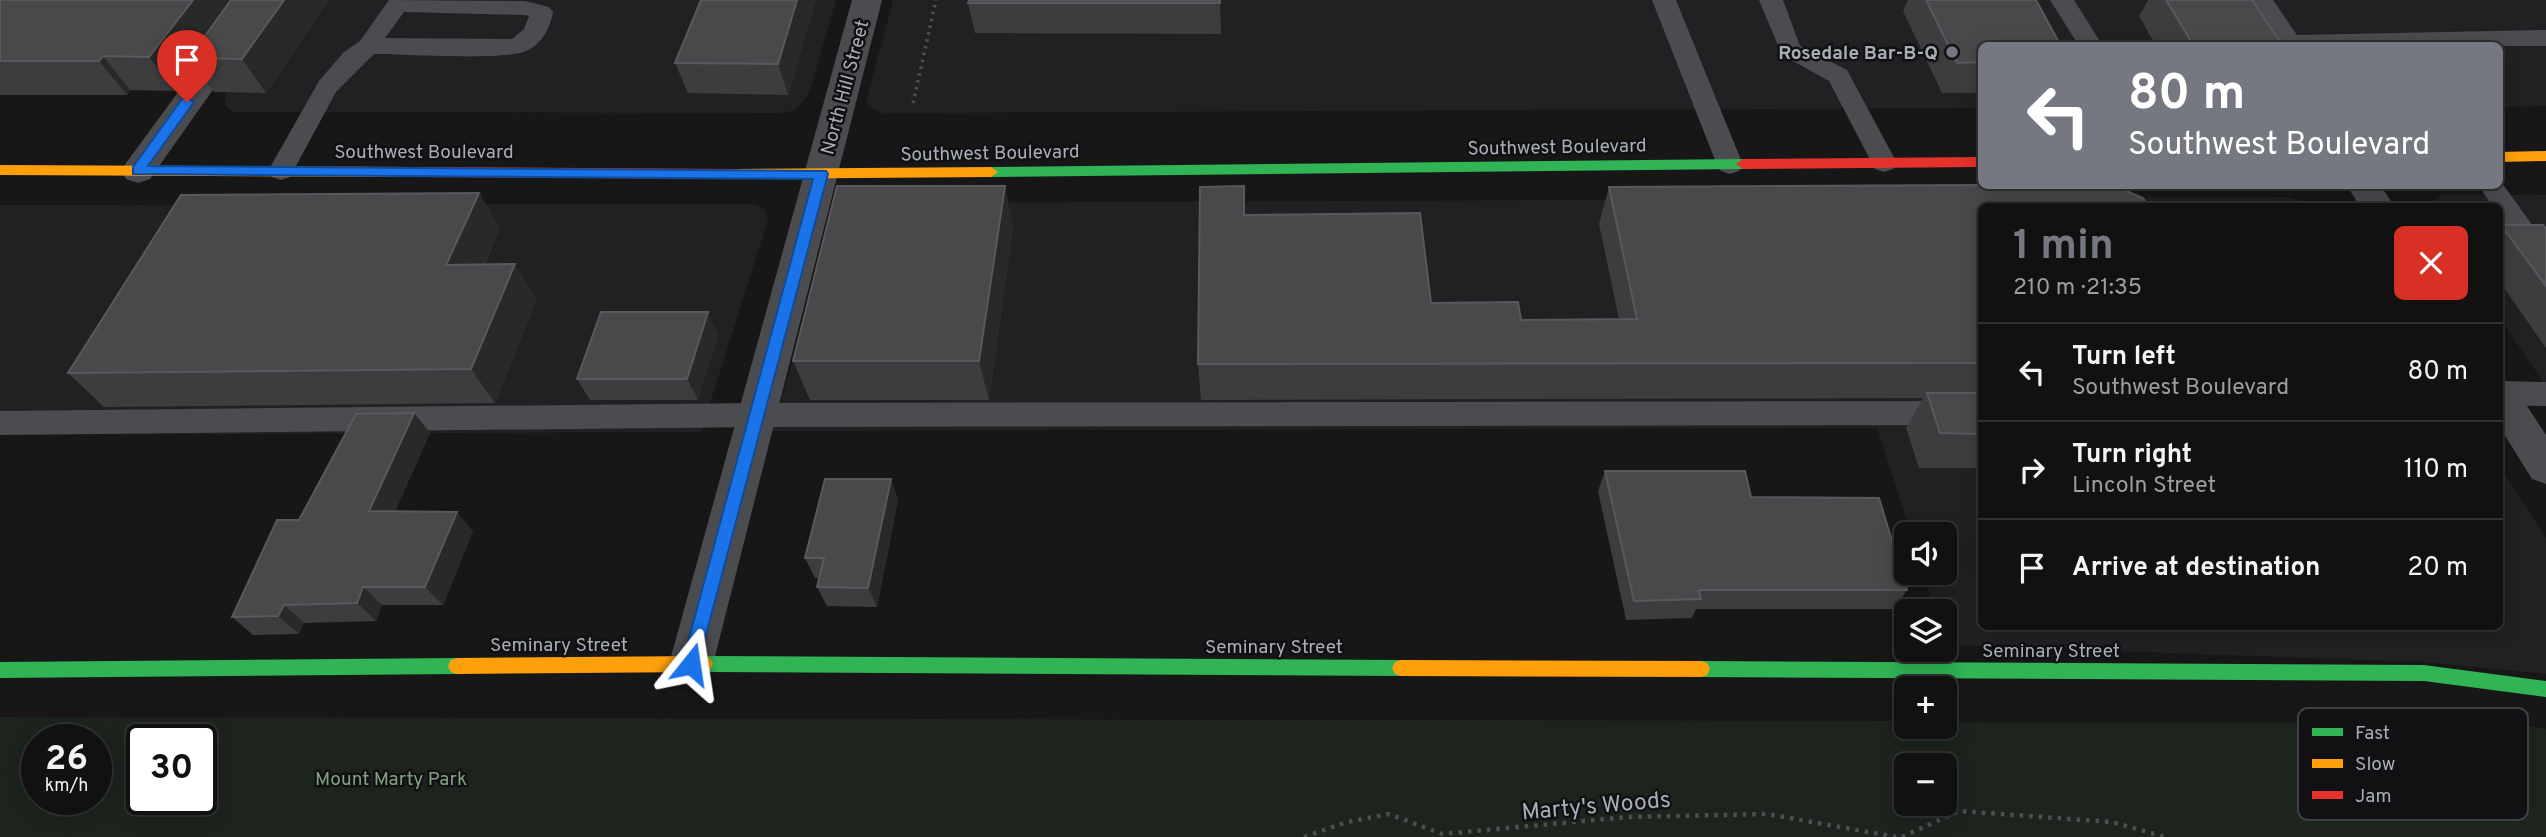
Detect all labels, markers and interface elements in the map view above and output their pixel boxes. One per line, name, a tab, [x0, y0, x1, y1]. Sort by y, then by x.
street label: North Hill Street	[816, 18, 875, 158]
pin	[157, 30, 217, 102]
icon: arrive	[168, 41, 206, 79]
place label: Rosedale Bar-B-Q	[1778, 42, 1938, 66]
marker: Rosedale Bar-B-Q	[1944, 44, 1960, 60]
text: 80 m	[2128, 65, 2245, 127]
icon: left	[2013, 70, 2104, 161]
text: Southwest Boulevard	[2128, 126, 2430, 166]
street label: Southwest Boulevard	[1467, 134, 1647, 162]
street label: Southwest Boulevard	[900, 140, 1080, 168]
street label: Southwest Boulevard	[334, 141, 514, 165]
text: 1 min	[2013, 221, 2114, 274]
button: close	[2394, 226, 2468, 300]
text: 210 m · 21:35	[2013, 274, 2142, 303]
text: Turn left	[2072, 341, 2176, 374]
icon: left	[2013, 353, 2051, 391]
text: 80 m	[2408, 356, 2468, 389]
text: Southwest Boulevard	[2072, 374, 2289, 403]
text: Turn right	[2072, 439, 2192, 472]
icon: right	[2013, 451, 2051, 489]
text: 110 m	[2404, 454, 2468, 487]
text: Lincoln Street	[2072, 472, 2216, 501]
map controls	[1894, 522, 1957, 816]
button: sound	[1894, 522, 1957, 585]
icon: arrive	[2013, 549, 2051, 587]
text: Arrive at destination	[2072, 552, 2320, 585]
text: 20 m	[2407, 552, 2468, 585]
button: layers	[1894, 599, 1957, 662]
position arrow	[654, 627, 728, 701]
street label: Seminary Street	[490, 634, 628, 658]
street label: Seminary Street	[1205, 636, 1343, 660]
street label: Seminary Street	[1982, 640, 2120, 664]
button: +	[1894, 676, 1957, 739]
legend	[2298, 708, 2528, 820]
text: Fast	[2355, 722, 2390, 746]
speed limit sign: 30	[126, 724, 217, 815]
text: 26	[45, 738, 88, 782]
button: −	[1894, 753, 1957, 816]
text: Slow	[2355, 753, 2395, 777]
park label: Mount Marty Park	[315, 768, 467, 792]
text: km/h	[45, 775, 88, 798]
text: Jam	[2355, 785, 2392, 809]
street label: Marty's Woods	[1520, 787, 1672, 828]

